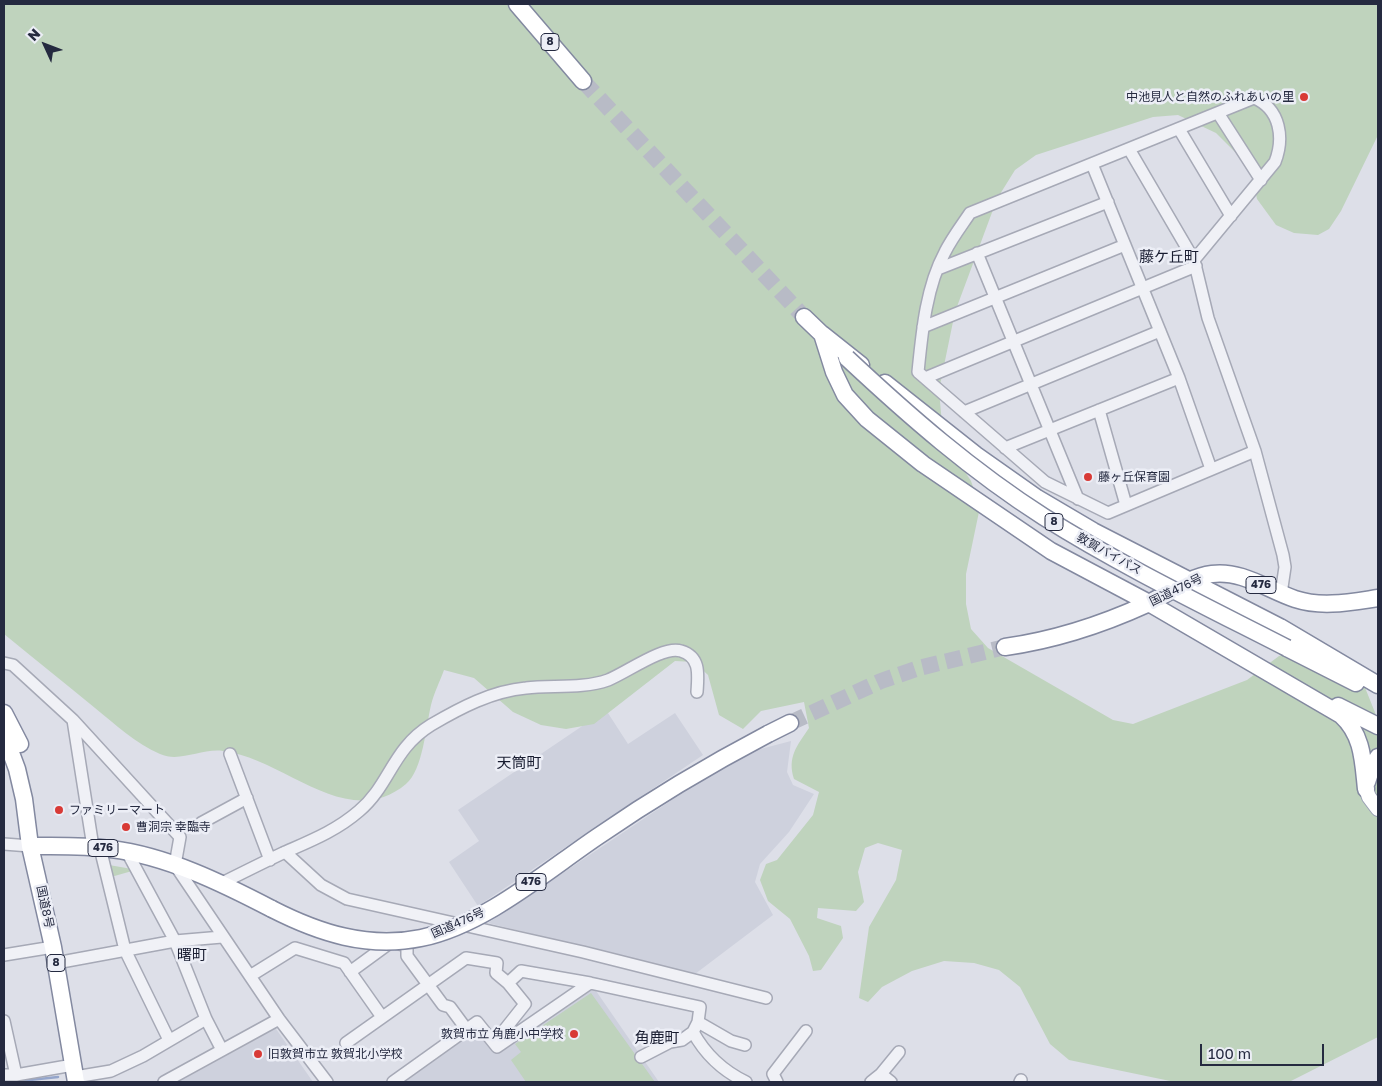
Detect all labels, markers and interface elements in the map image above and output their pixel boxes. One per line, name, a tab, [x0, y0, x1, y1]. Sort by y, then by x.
north arrow	[20, 20, 70, 70]
text: N	[24, 25, 44, 44]
road number: 8	[541, 34, 559, 51]
place label: 中池見人と自然のふれあいの里	[1126, 90, 1294, 104]
marker: 中池見人と自然のふれあいの里	[1298, 91, 1310, 103]
district label: 藤ケ丘町	[1139, 248, 1199, 266]
place label: 藤ヶ丘保育園	[1098, 470, 1170, 484]
marker: 藤ヶ丘保育園	[1082, 471, 1094, 483]
road number: 8	[1045, 514, 1063, 530]
street label: 敦賀バイパス	[1074, 530, 1144, 578]
street label: 国道476号	[1147, 571, 1205, 609]
road number: 476	[1246, 576, 1276, 594]
district label: 天筒町	[497, 754, 541, 772]
place label: ファミリーマート	[69, 803, 165, 817]
marker: ファミリーマート	[53, 804, 65, 816]
place label: 曹洞宗 幸臨寺	[136, 820, 211, 834]
marker: 曹洞宗 幸臨寺	[120, 821, 132, 833]
road number: 476	[88, 840, 118, 856]
road number: 476	[516, 874, 546, 890]
street label: 国道8号	[33, 884, 57, 930]
street label: 国道476号	[429, 905, 487, 941]
district label: 曙町	[177, 946, 207, 964]
road number: 8	[47, 954, 65, 971]
place label: 敦賀市立 角鹿小中学校	[441, 1027, 564, 1041]
marker: 敦賀市立 角鹿小中学校	[568, 1028, 580, 1040]
district label: 角鹿町	[635, 1029, 679, 1047]
scale bar	[1202, 1034, 1326, 1066]
text: 100 m	[1208, 1044, 1251, 1062]
place label: 旧敦賀市立 敦賀北小学校	[268, 1047, 403, 1061]
marker: 旧敦賀市立 敦賀北小学校	[252, 1048, 264, 1060]

